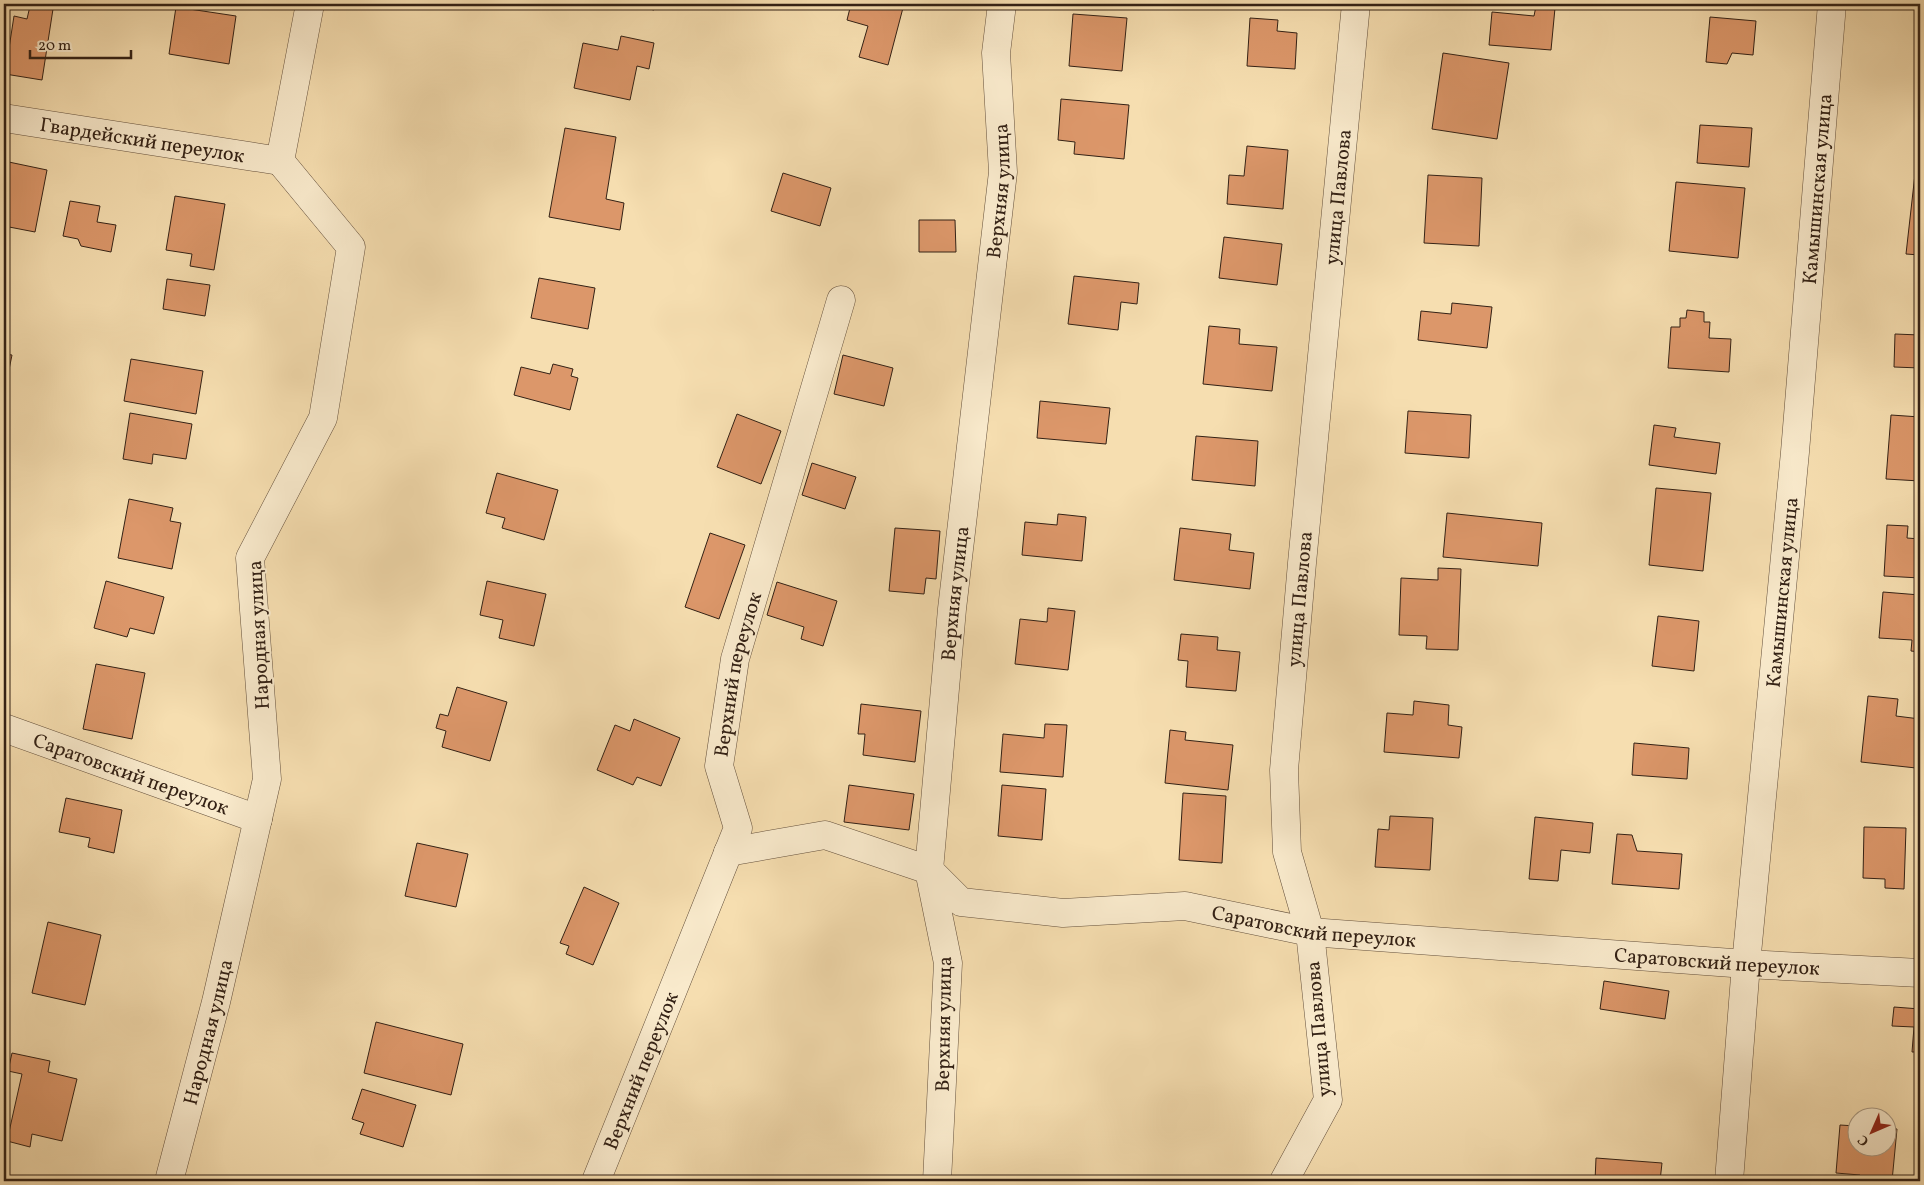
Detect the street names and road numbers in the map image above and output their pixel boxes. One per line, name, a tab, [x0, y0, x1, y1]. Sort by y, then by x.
street label: Камышинская улица	[1797, 92, 1841, 286]
street label: Гвардейский переулок	[38, 112, 247, 171]
street label: Верхняя улица	[981, 122, 1019, 260]
street label: улица Павлова	[1319, 128, 1360, 266]
street label: Камышинская улица	[1760, 496, 1807, 689]
street label: Верхняя улица	[935, 525, 978, 662]
street label: улица Павлова	[1281, 530, 1321, 668]
street label: Народная улица	[242, 559, 278, 710]
street label: Верхний переулок	[709, 588, 770, 759]
street label: Саратовский переулок	[29, 727, 232, 823]
street label: Саратовский переулок	[1209, 900, 1417, 956]
street label: Саратовский переулок	[1613, 942, 1821, 984]
street label: Верхняя улица	[930, 956, 960, 1092]
street label: Народная улица	[178, 957, 241, 1108]
street label: улица Павлова	[1300, 960, 1340, 1098]
street label: Верхний переулок	[598, 988, 687, 1155]

